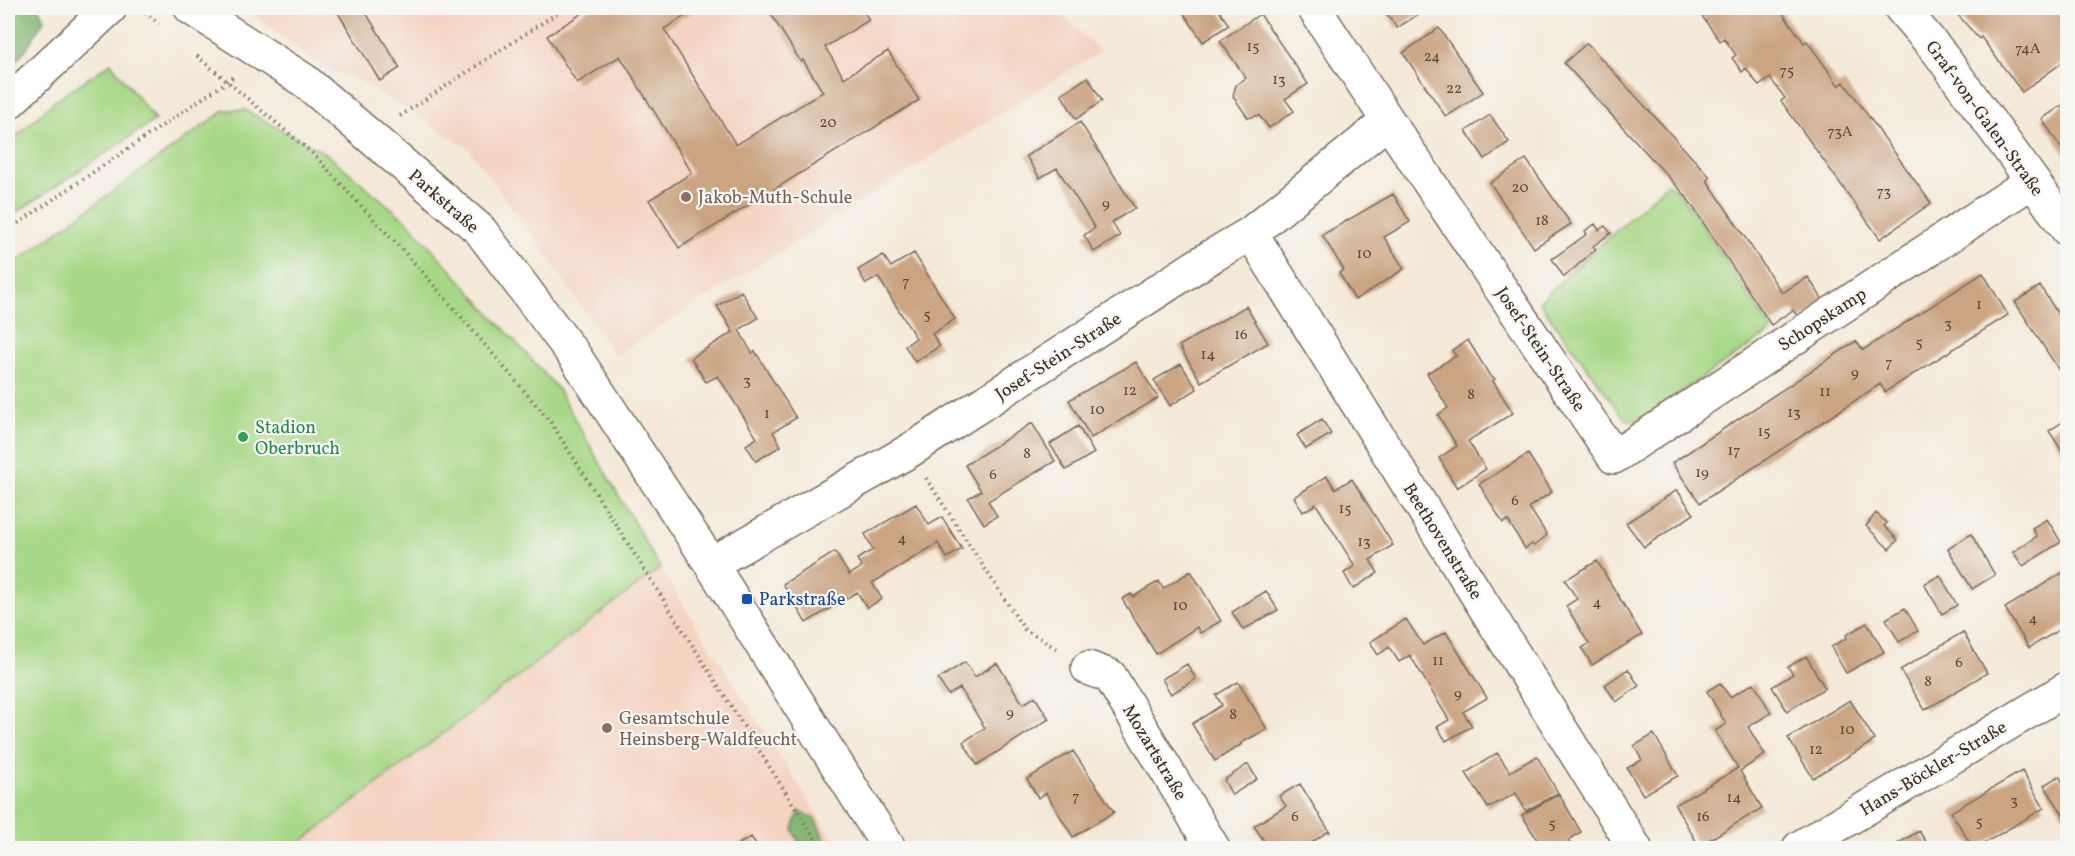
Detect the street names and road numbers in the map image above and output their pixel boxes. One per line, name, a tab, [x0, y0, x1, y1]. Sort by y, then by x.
street label: Graf-von-Galen-Straße	[1919, 36, 2049, 202]
street label: Parkstraße	[402, 164, 484, 240]
street label: Josef-Stein-Straße	[1489, 282, 1591, 417]
street label: Schopskamp	[1774, 282, 1872, 358]
street label: Josef-Stein-Straße	[991, 307, 1127, 407]
street label: Beethovenstraße	[1396, 479, 1488, 605]
street label: Mozartstraße	[1115, 700, 1192, 805]
street label: Hans-Böckler-Straße	[1856, 716, 2012, 823]

